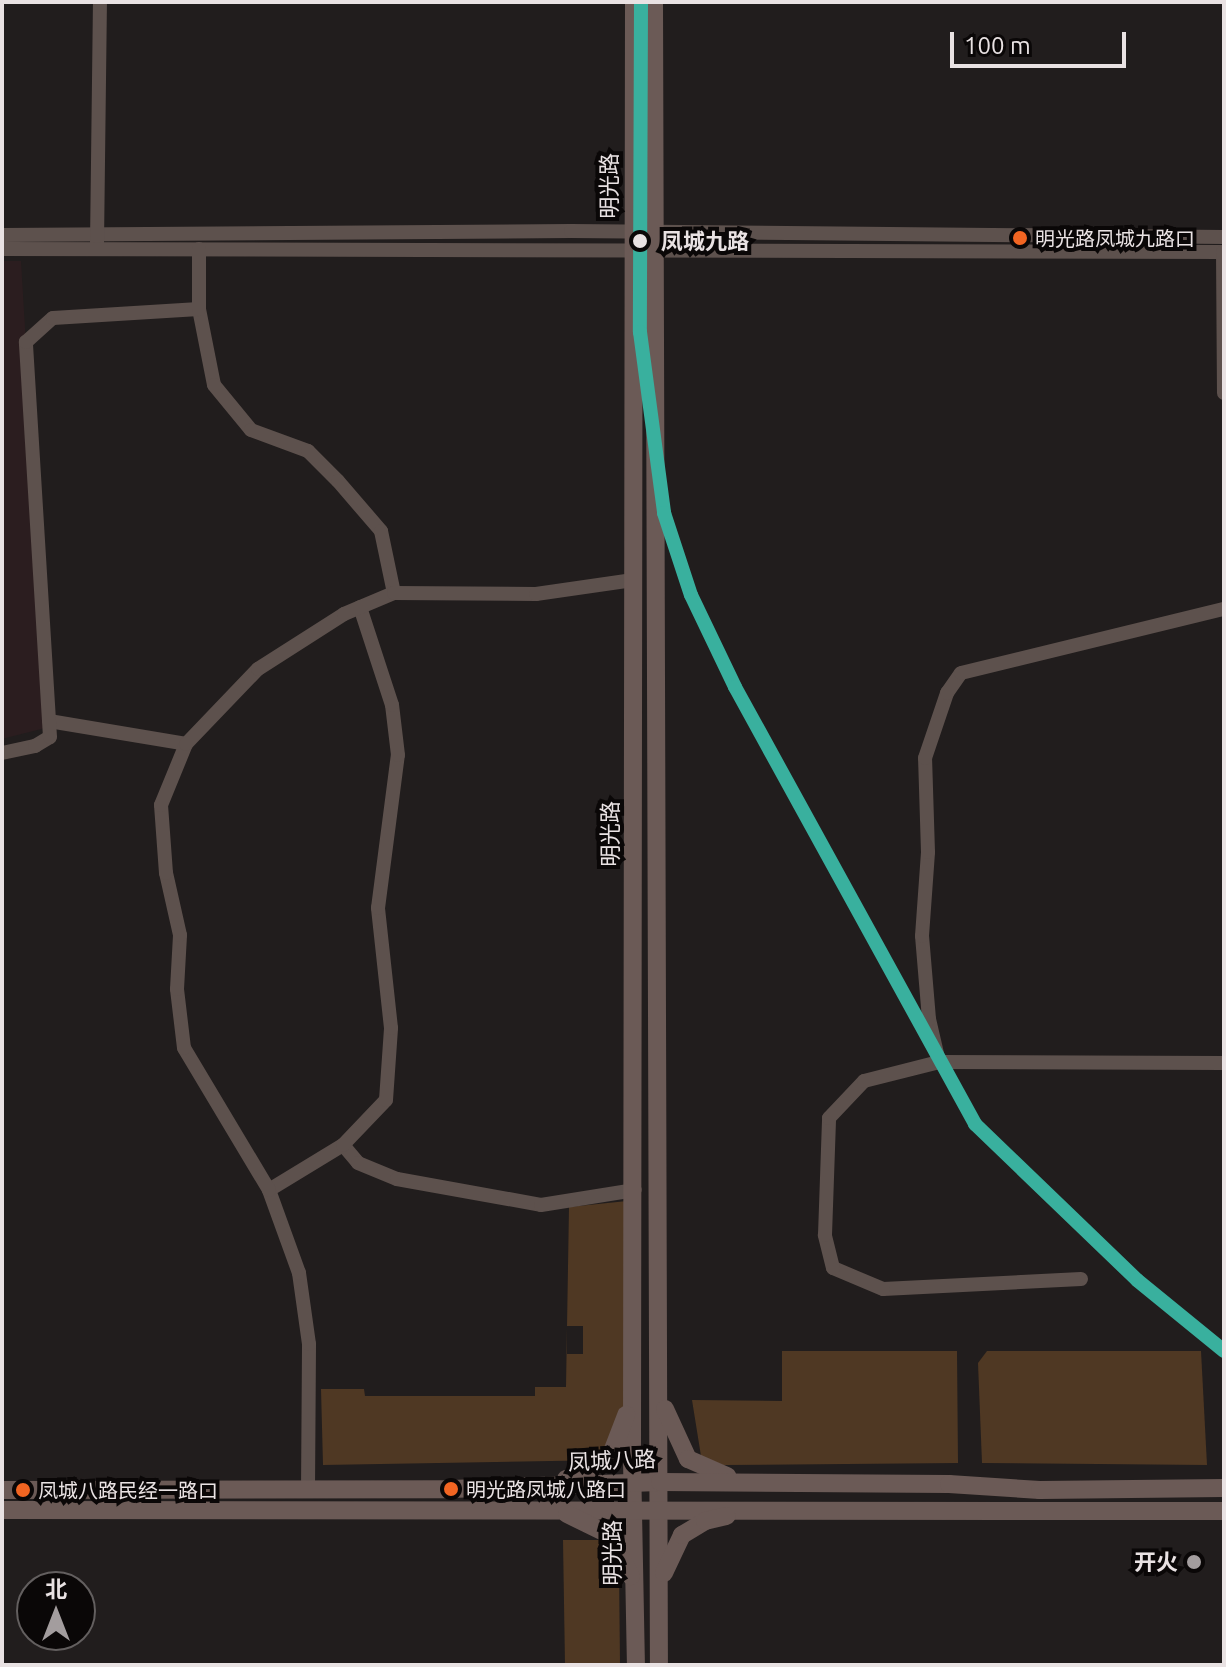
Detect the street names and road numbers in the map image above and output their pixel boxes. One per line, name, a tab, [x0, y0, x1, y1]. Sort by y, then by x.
street label: 明光路	[596, 153, 622, 219]
street label: 明光路	[597, 801, 623, 867]
street label: 凤城八路	[568, 1445, 656, 1475]
street label: 明光路	[599, 1520, 625, 1586]

